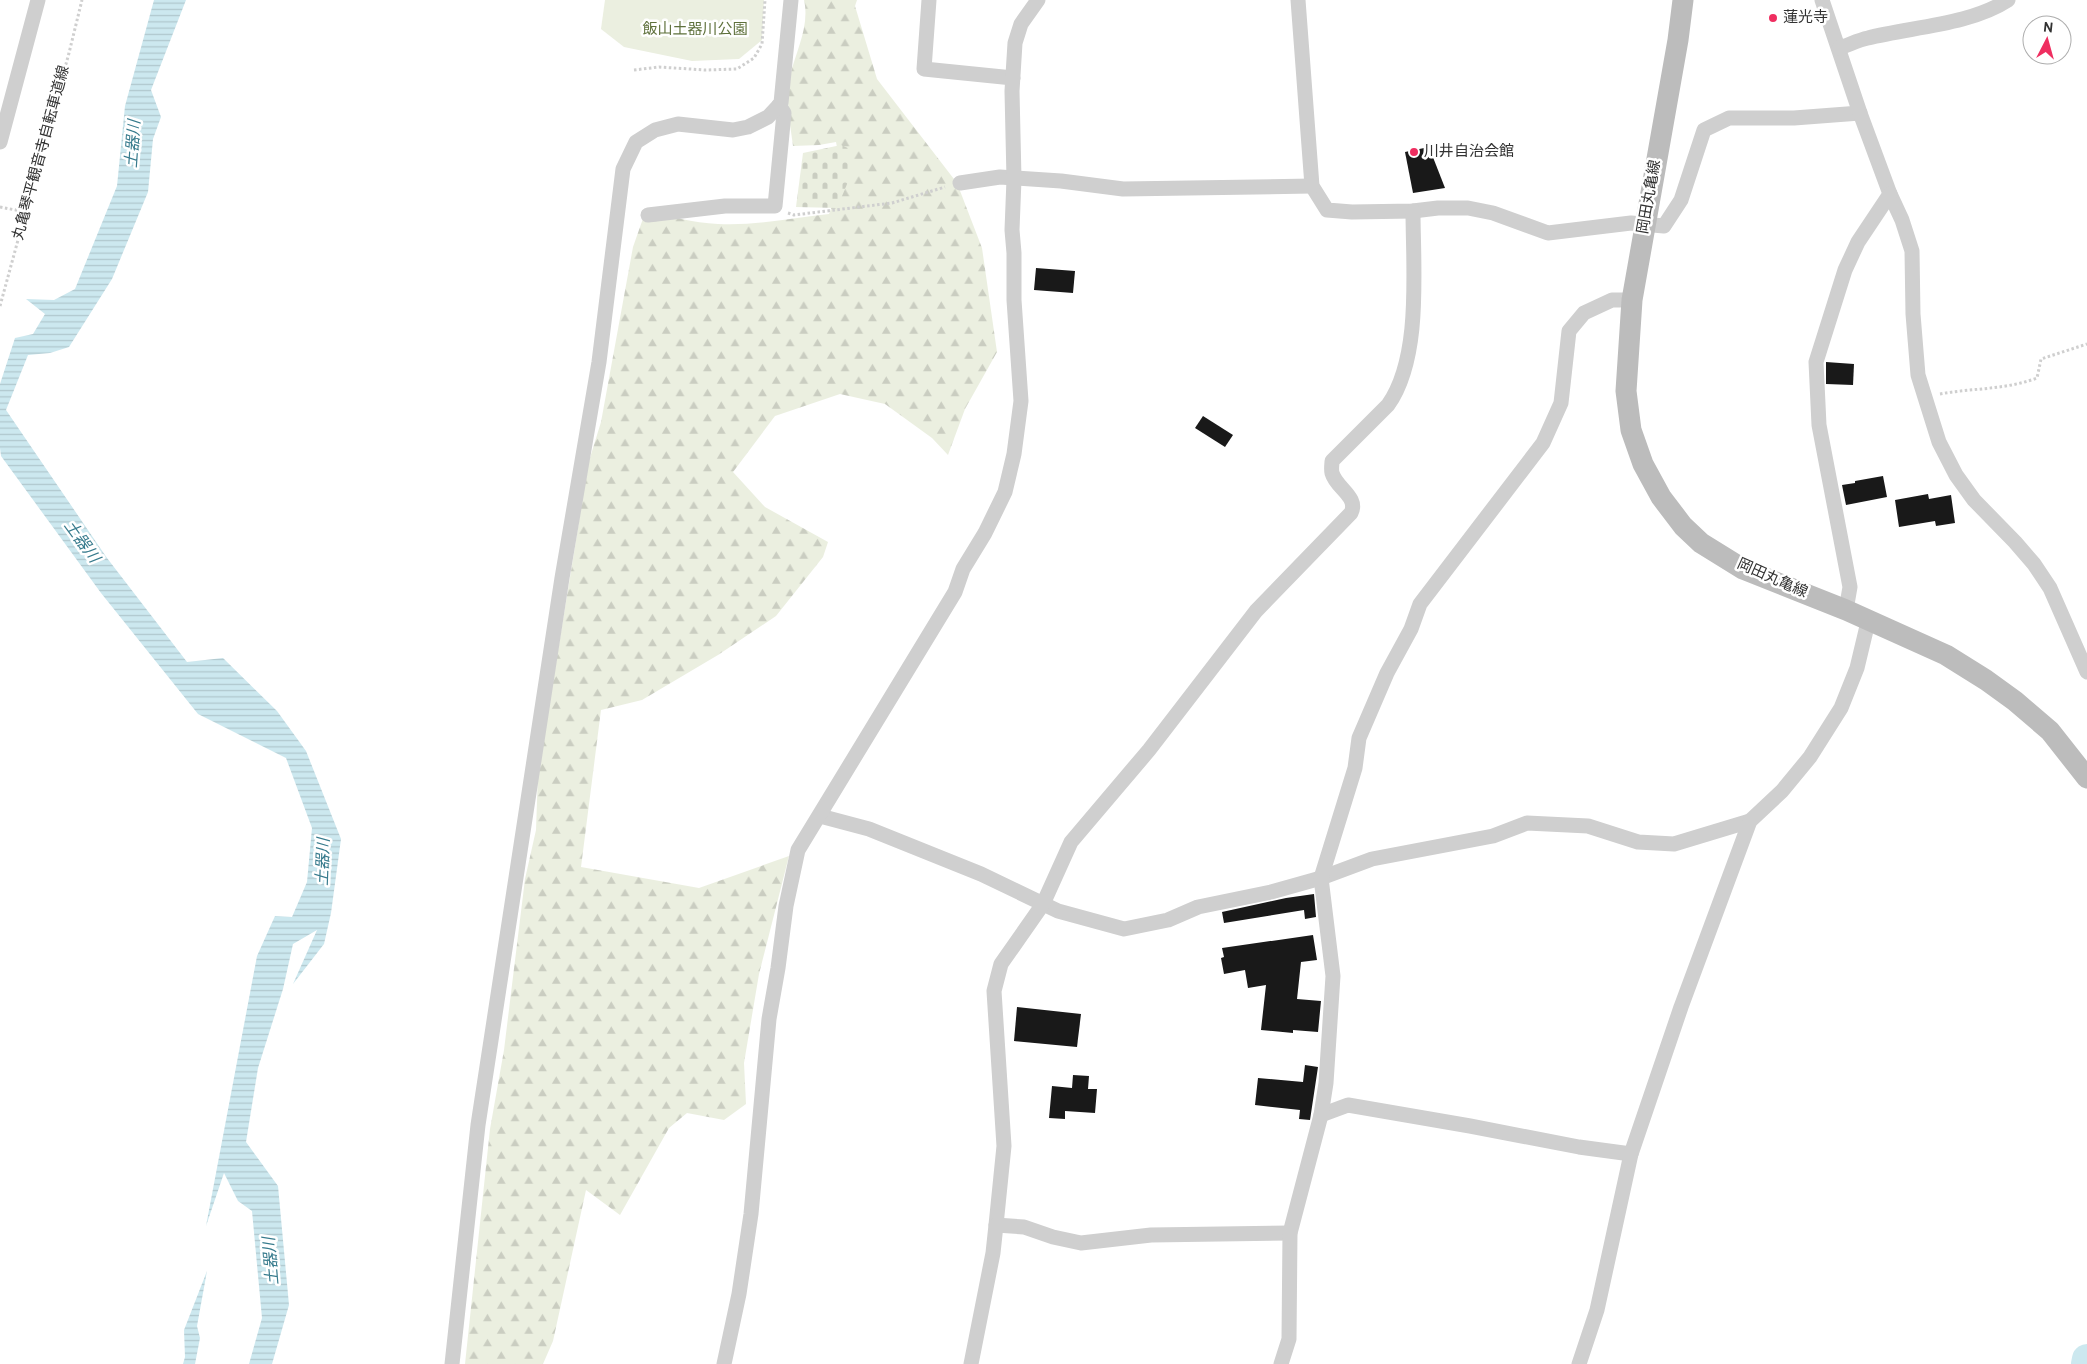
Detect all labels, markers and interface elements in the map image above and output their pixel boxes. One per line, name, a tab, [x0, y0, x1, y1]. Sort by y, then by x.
place label: 蓮光寺	[1783, 9, 1828, 28]
marker: 蓮光寺	[1767, 12, 1779, 24]
north arrow	[2022, 15, 2072, 65]
text: N	[2042, 20, 2054, 38]
park label: 飯山土器川公園	[642, 21, 748, 40]
street label: 丸亀琴平観音寺自転車道線	[10, 64, 74, 242]
water label: 土器川	[122, 117, 146, 169]
place label: 川井自治会館	[1424, 142, 1514, 162]
marker: 川井自治会館	[1408, 146, 1420, 158]
street label: 岡田丸亀線	[1634, 158, 1666, 236]
water label: 土器川	[59, 517, 104, 569]
street label: 岡田丸亀線	[1734, 555, 1810, 603]
water label: 土器川	[313, 836, 335, 886]
water label: 土器川	[260, 1234, 284, 1286]

